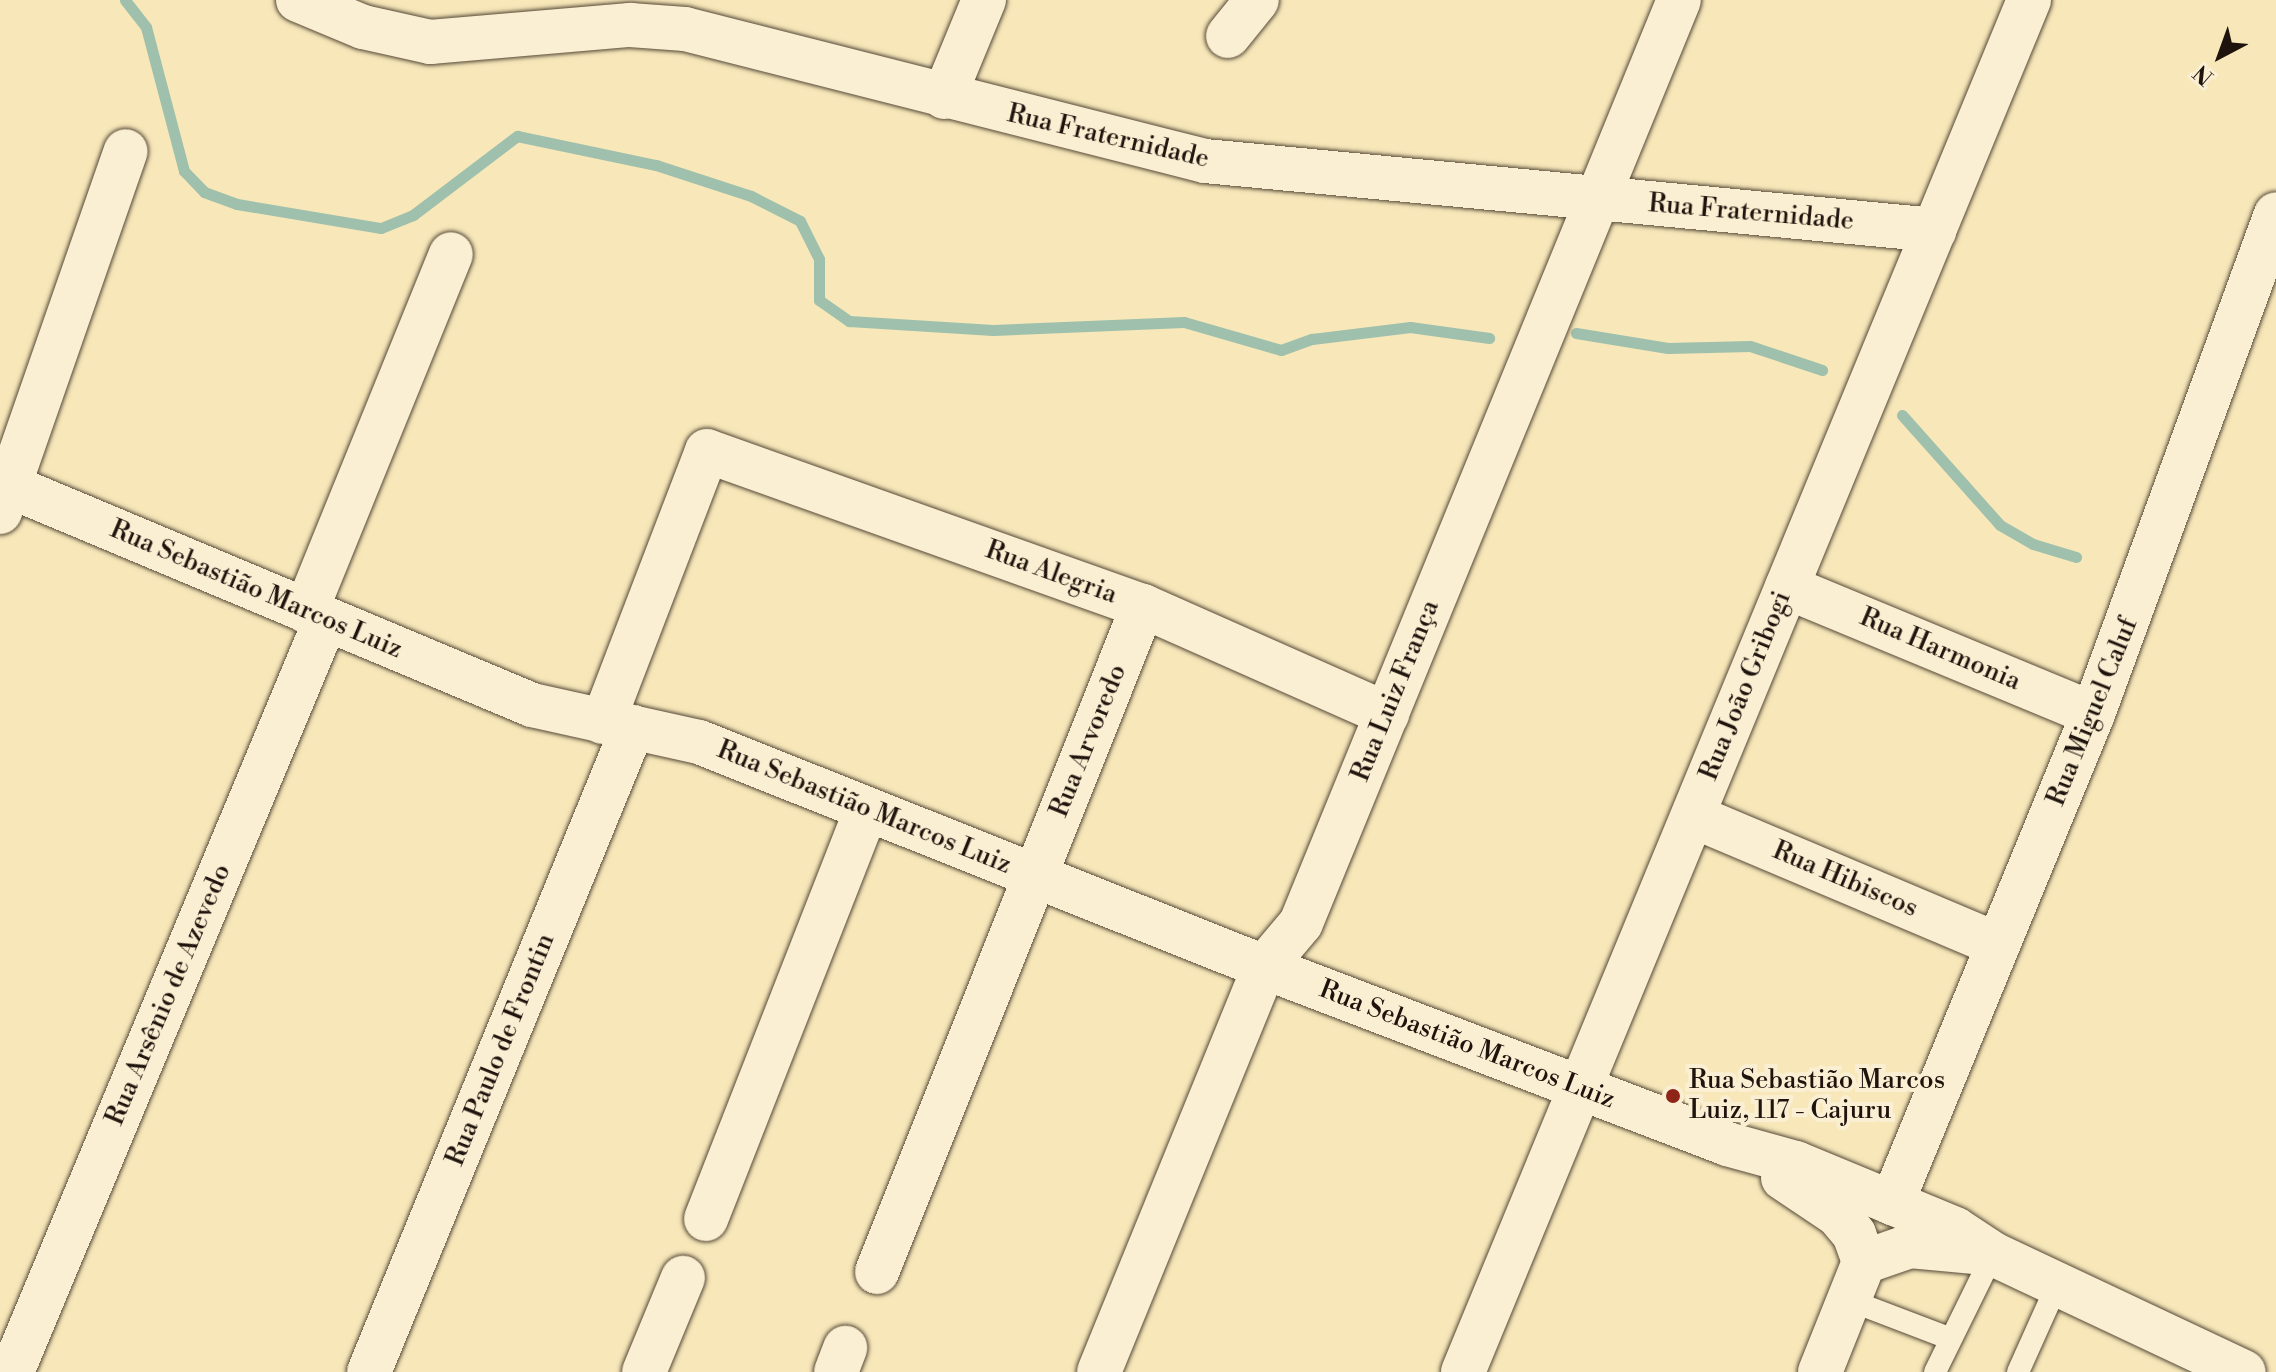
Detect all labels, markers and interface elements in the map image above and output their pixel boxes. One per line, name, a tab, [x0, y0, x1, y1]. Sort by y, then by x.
north arrow	[2180, 16, 2260, 96]
text: N	[2189, 59, 2219, 90]
street label: Rua Fraternidade	[1004, 99, 1212, 175]
street label: Rua Fraternidade	[1647, 188, 1855, 238]
street label: Rua Sebastião Marcos Luiz	[105, 514, 407, 666]
street label: Rua Alegria	[981, 535, 1121, 611]
street label: Rua João Gribogi	[1694, 587, 1798, 785]
street label: Rua Luiz França	[1345, 596, 1447, 786]
street label: Rua Harmonia	[1855, 602, 2025, 698]
street label: Rua Miguel Caluf	[2041, 613, 2145, 811]
street label: Rua Arvoredo	[1044, 660, 1134, 822]
street label: Rua Sebastião Marcos Luiz	[712, 735, 1016, 881]
street label: Rua Hibiscos	[1768, 835, 1922, 925]
street label: Rua Arsênio de Azevedo	[100, 860, 238, 1130]
street label: Rua Paulo de Frontin	[440, 929, 562, 1171]
street label: Rua Sebastião Marcos Luiz	[1315, 974, 1619, 1116]
place label: Rua Sebastião Marcos Luiz, 117 - Cajuru	[1689, 1065, 1945, 1126]
marker: Rua Sebastião Marcos Luiz, 117 - Cajuru	[1664, 1087, 1682, 1105]

